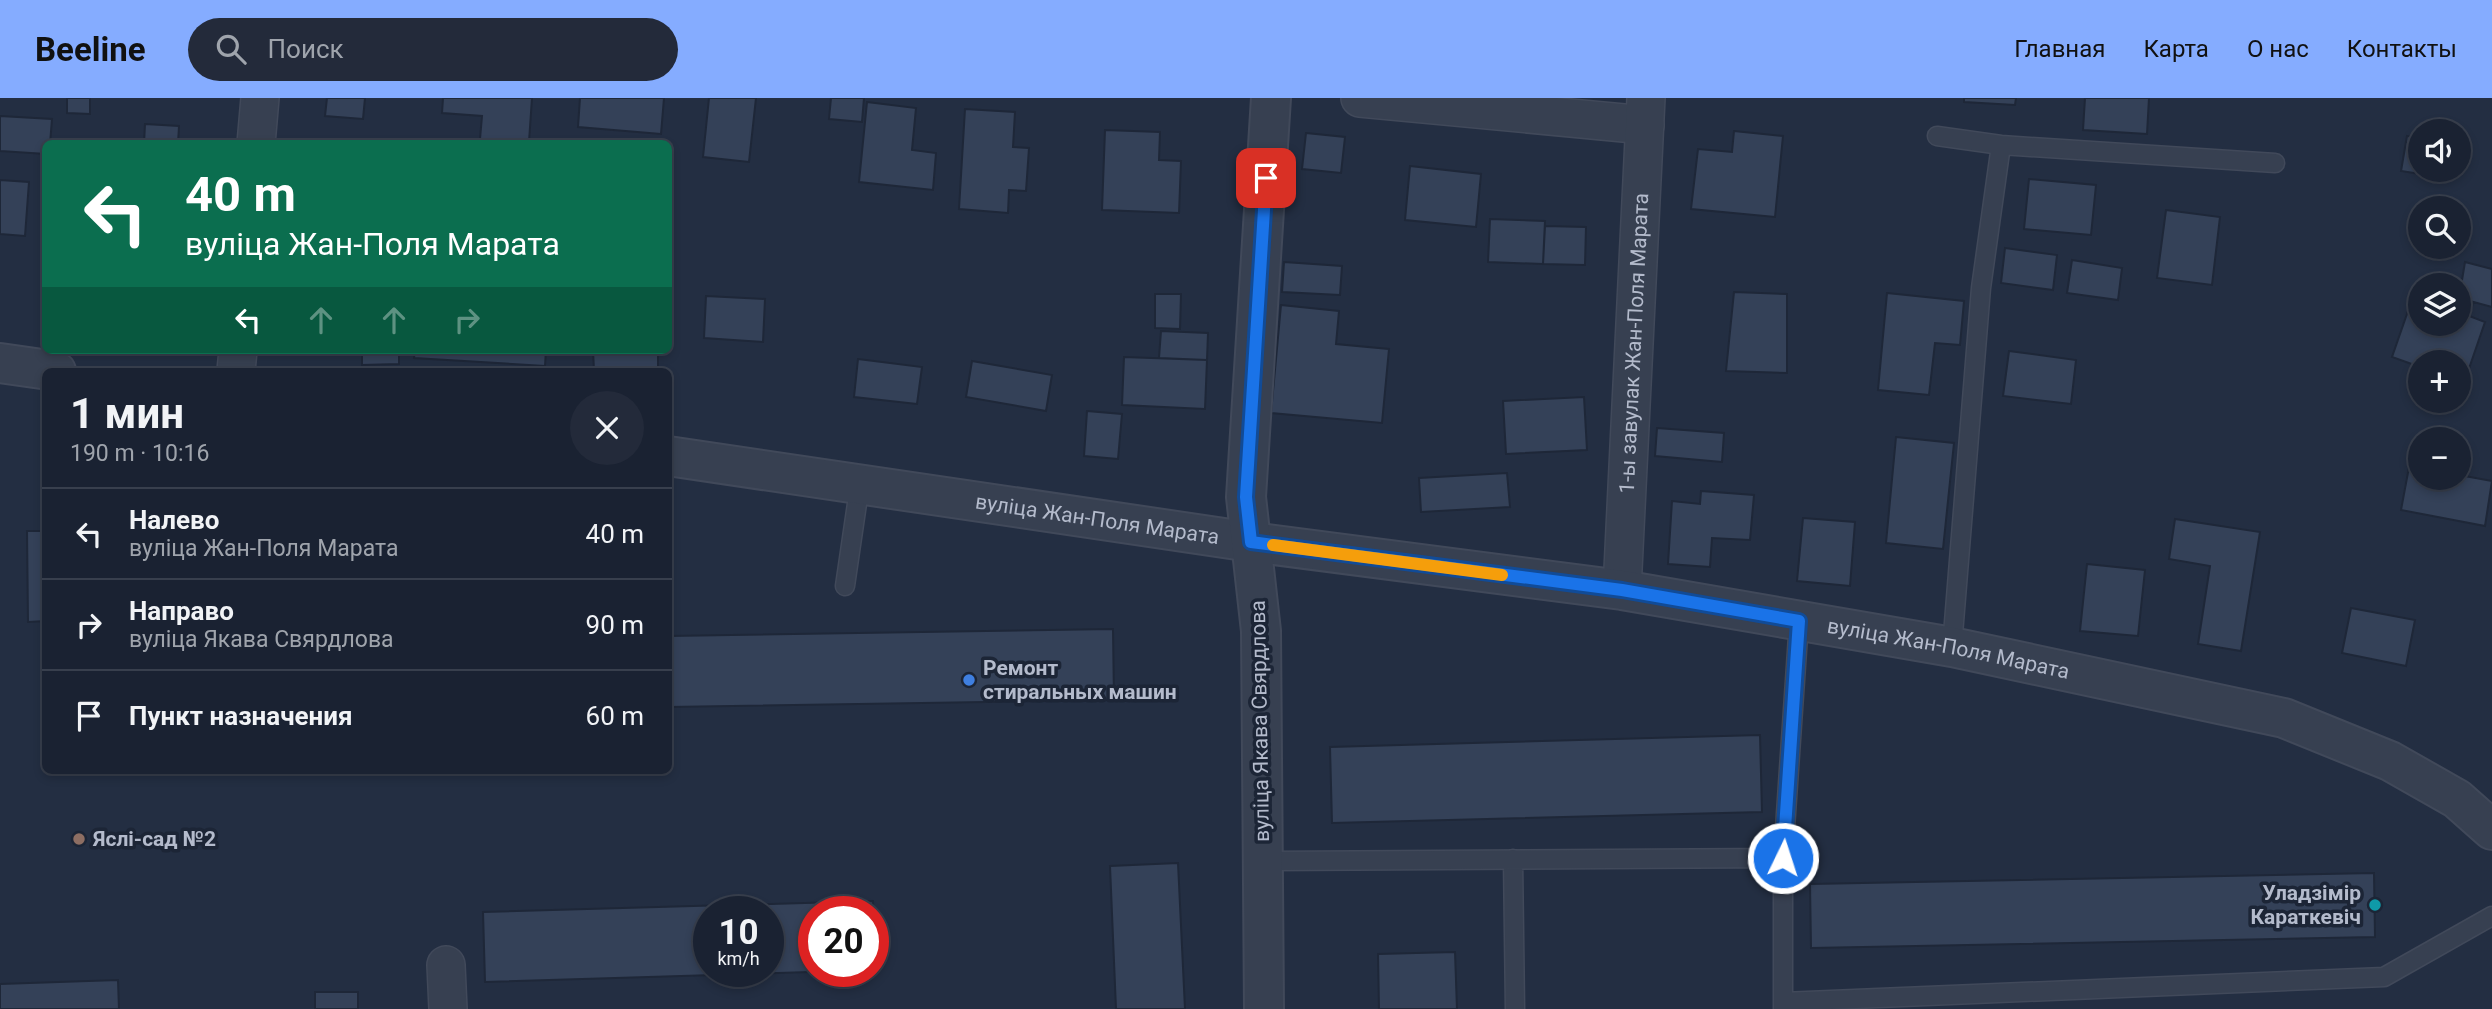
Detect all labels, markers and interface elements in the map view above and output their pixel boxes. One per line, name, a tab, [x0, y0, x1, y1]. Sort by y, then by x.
search box	[188, 18, 678, 81]
text: Beeline	[35, 30, 146, 69]
icon: search	[212, 30, 250, 68]
text: Поиск	[268, 34, 344, 64]
text: Главная	[2014, 35, 2105, 63]
text: Карта	[2143, 35, 2209, 63]
text: О нас	[2247, 35, 2309, 63]
text: Контакты	[2347, 35, 2457, 63]
map controls	[2408, 119, 2471, 490]
button: sound	[2408, 119, 2471, 182]
pin	[1236, 148, 1296, 208]
icon: arrive	[1247, 159, 1285, 197]
text: 40 m	[185, 166, 296, 223]
icon: left	[70, 168, 161, 259]
street label: 1-ы завулак Жан-Поля Марата	[1615, 192, 1653, 494]
button: search	[2408, 196, 2471, 259]
text: вуліца Жан-Поля Марата	[185, 225, 560, 263]
button: layers	[2408, 273, 2471, 336]
icon: left	[229, 301, 267, 339]
icon: ahead	[302, 301, 340, 339]
icon: ahead	[375, 301, 413, 339]
icon: right	[448, 301, 486, 339]
button: +	[2408, 350, 2471, 413]
text: 1 мин	[70, 389, 184, 438]
button: close	[570, 391, 644, 465]
button: −	[2408, 427, 2471, 490]
text: 190 m · 10:16	[70, 440, 209, 467]
street label: вуліца Жан-Поля Марата	[974, 490, 1221, 549]
text: Налево	[129, 505, 219, 535]
icon: left	[70, 515, 108, 553]
text: 40 m	[586, 519, 644, 549]
text: вуліца Жан-Поля Марата	[129, 535, 398, 562]
text: Направо	[129, 596, 234, 626]
street label: вуліца Якава Свярдлова	[1246, 600, 1274, 842]
icon: right	[70, 606, 108, 644]
text: 90 m	[586, 610, 644, 640]
street label: вуліца Жан-Поля Марата	[1825, 614, 2072, 684]
text: вуліца Якава Свярдлова	[129, 626, 394, 653]
place label: Ремонт стиральных машин	[983, 656, 1177, 704]
marker: Ремонт стиральных машин	[961, 672, 977, 688]
icon: arrive	[70, 697, 108, 735]
text: Пункт назначения	[129, 701, 353, 731]
text: 60 m	[586, 701, 644, 731]
position arrow	[1746, 821, 1820, 895]
place label: Яслі-сад №2	[92, 827, 216, 851]
marker: Яслі-сад №2	[71, 831, 87, 847]
place label: Уладзімір Караткевіч	[2251, 881, 2361, 929]
speed limit sign: 20	[798, 896, 889, 987]
marker: Уладзімір Караткевіч	[2367, 897, 2383, 913]
text: 10	[718, 912, 759, 953]
text: km/h	[717, 948, 760, 969]

